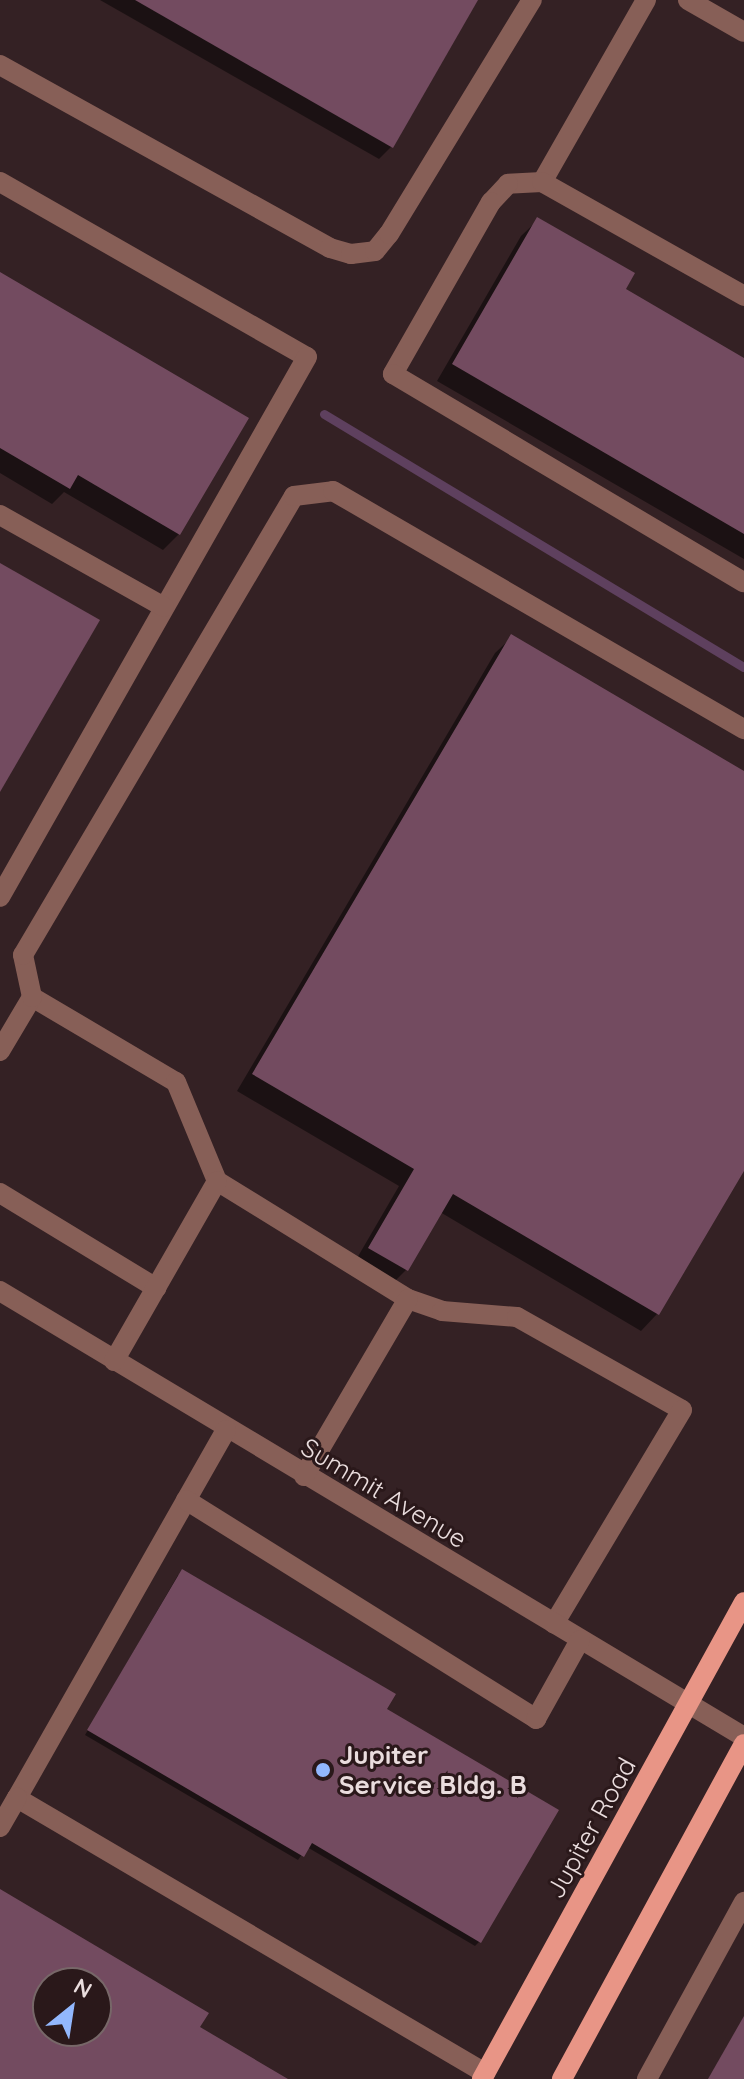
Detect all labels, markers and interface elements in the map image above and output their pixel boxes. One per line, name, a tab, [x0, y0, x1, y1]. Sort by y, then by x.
street label: Summit Avenue	[296, 1431, 472, 1555]
place label: Jupiter Service Bldg. B	[339, 1739, 527, 1800]
street label: Jupiter Road	[540, 1752, 642, 1904]
marker: Jupiter Service Bldg. B	[314, 1761, 332, 1779]
north arrow	[32, 1967, 112, 2047]
text: N	[69, 1972, 97, 2004]

